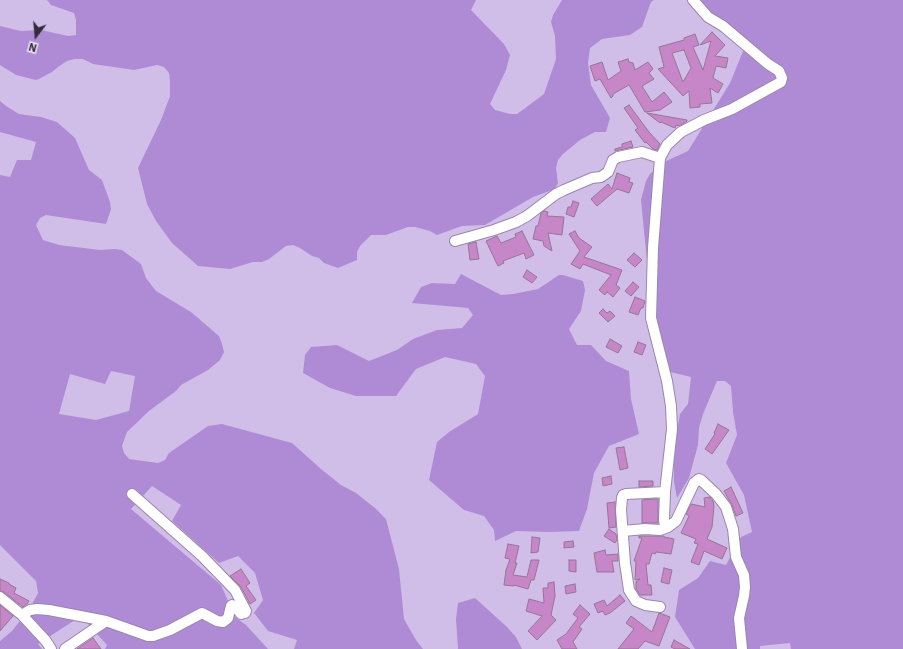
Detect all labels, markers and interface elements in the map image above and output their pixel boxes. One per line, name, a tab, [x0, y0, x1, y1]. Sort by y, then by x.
north arrow	[16, 16, 56, 56]
text: N	[27, 40, 38, 55]

